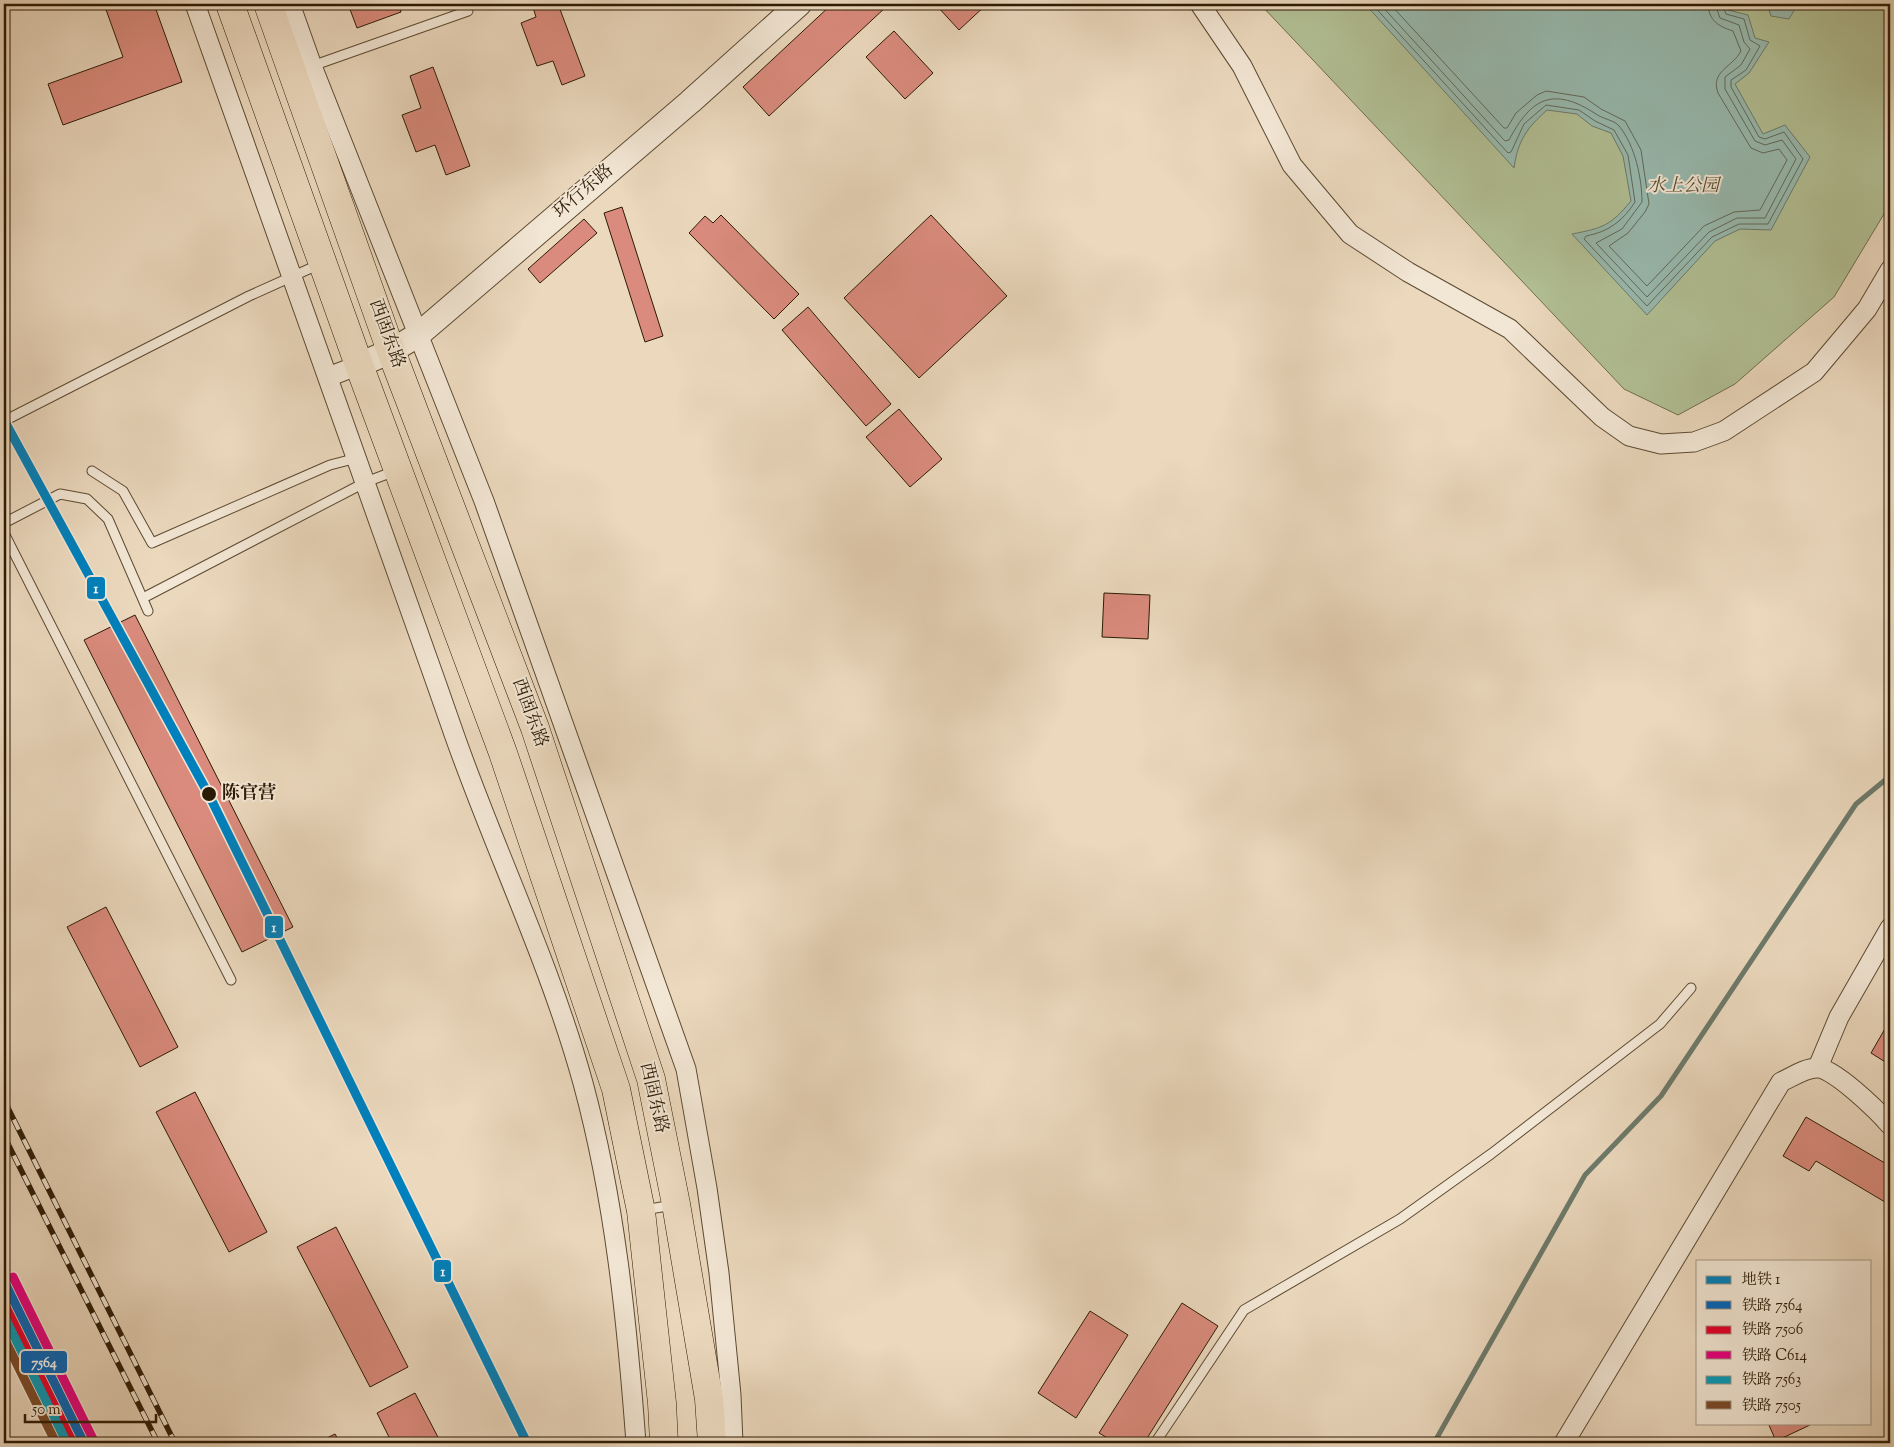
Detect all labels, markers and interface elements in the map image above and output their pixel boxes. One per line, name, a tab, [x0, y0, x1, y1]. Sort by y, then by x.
street label: 环行东路	[548, 159, 620, 225]
park label: 水上公园	[1647, 174, 1722, 200]
street label: 西固东路	[361, 296, 411, 372]
line badge: 1	[86, 576, 106, 600]
text: 1	[94, 580, 99, 600]
street label: 西固东路	[504, 675, 554, 751]
place label: 陈官营	[222, 781, 276, 807]
marker: 陈官营	[200, 785, 218, 803]
line badge: 1	[264, 915, 284, 939]
text: 1	[272, 919, 277, 939]
street label: 西固东路	[632, 1060, 674, 1136]
line badge: 1	[433, 1259, 452, 1283]
legend	[1696, 1260, 1872, 1424]
text: 1	[441, 1263, 446, 1283]
text: 地铁 1	[1742, 1270, 1780, 1291]
text: 铁路 7564	[1742, 1296, 1803, 1317]
text: 铁路 7506	[1742, 1320, 1803, 1341]
text: 铁路 C614	[1742, 1346, 1807, 1367]
line badge: 7564	[20, 1350, 68, 1374]
text: 7564	[31, 1354, 57, 1374]
text: 铁路 7563	[1742, 1370, 1801, 1391]
scale bar	[25, 1392, 156, 1424]
text: 铁路 7505	[1742, 1396, 1801, 1417]
text: 50 m	[31, 1400, 61, 1421]

